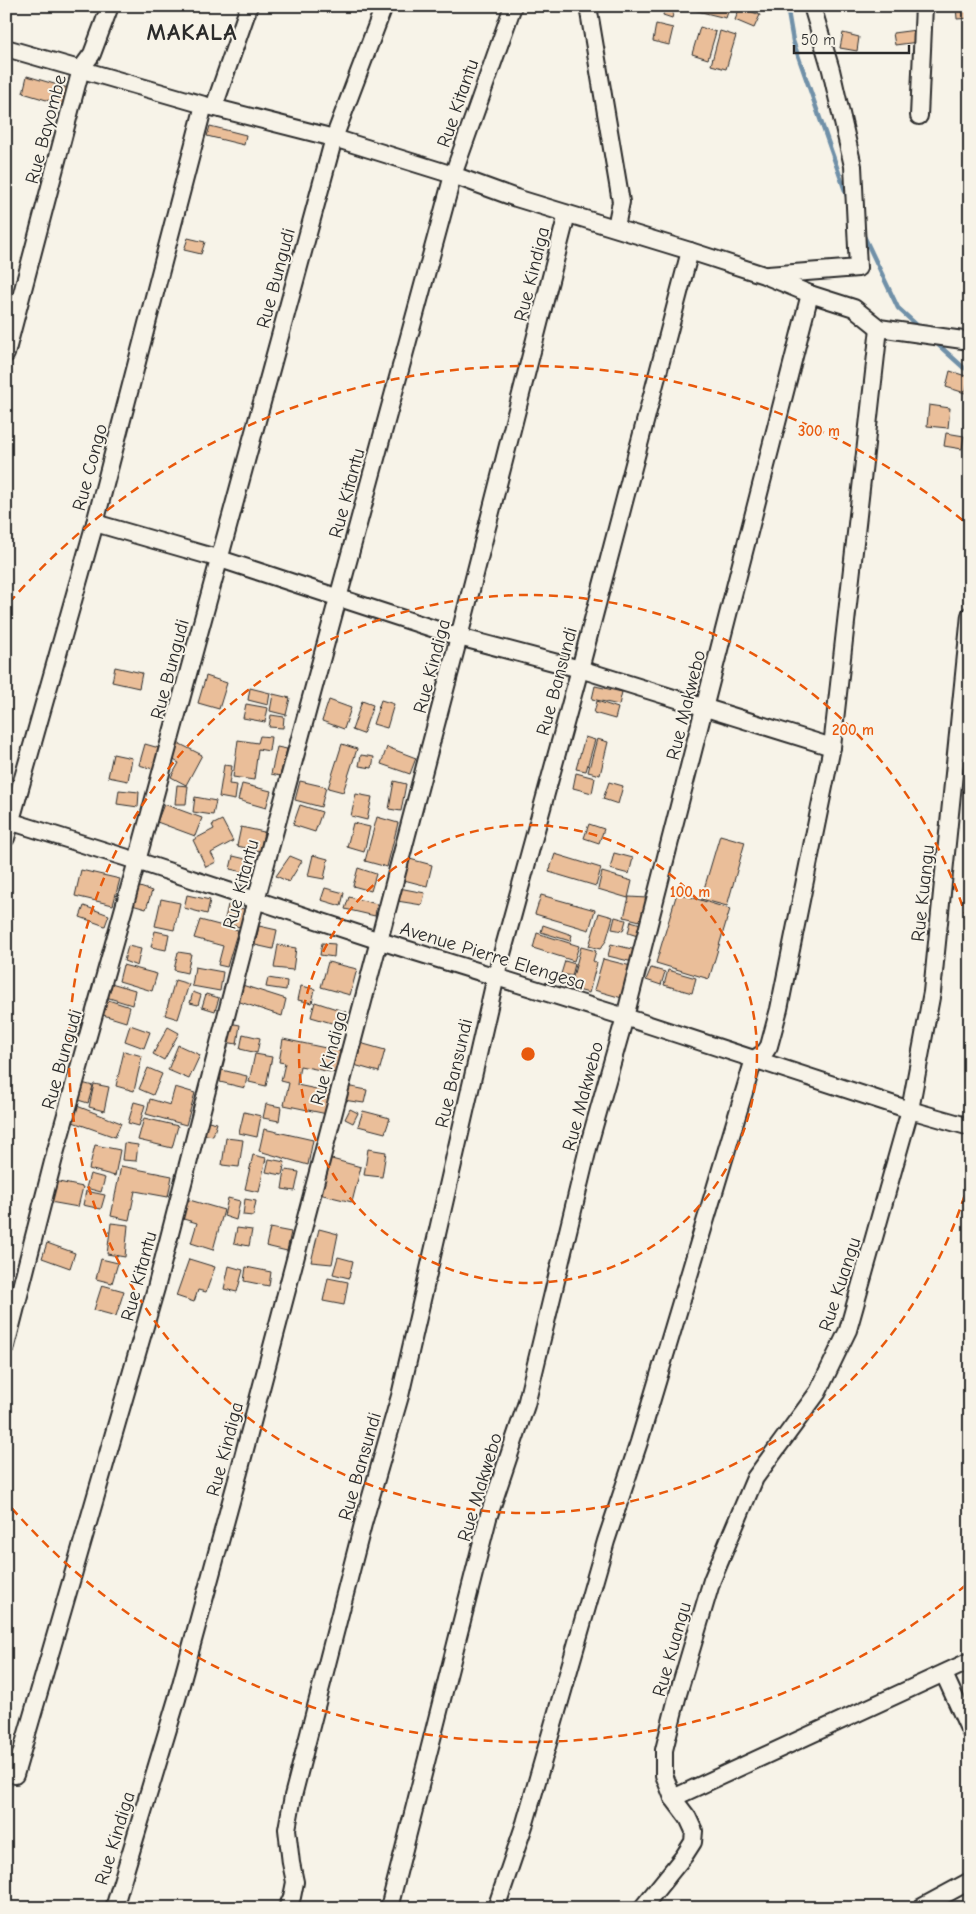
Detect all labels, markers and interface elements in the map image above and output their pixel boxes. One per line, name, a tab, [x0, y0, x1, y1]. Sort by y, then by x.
district label: MAKALA	[147, 18, 237, 46]
scale bar	[794, 22, 908, 54]
text: 50 m	[801, 31, 836, 49]
street label: Rue Kitantu	[433, 56, 483, 150]
street label: Rue Bayombe	[21, 72, 71, 186]
street label: Rue Kindiga	[510, 225, 554, 324]
street label: Rue Bungudi	[252, 226, 300, 331]
street label: Rue Congo	[68, 421, 112, 513]
text: 300 m	[798, 422, 840, 440]
street label: Rue Kitantu	[324, 446, 370, 541]
street label: Rue Bungudi	[146, 617, 194, 722]
street label: Rue Kindiga	[409, 617, 455, 716]
street label: Rue Bansundi	[532, 625, 582, 738]
street label: Rue Makwebo	[662, 648, 710, 763]
text: 200 m	[832, 721, 874, 739]
street label: Rue Kitantu	[218, 837, 264, 932]
street label: Rue Kuangu	[907, 844, 939, 943]
text: 100 m	[670, 883, 710, 901]
street label: Avenue Pierre Elengesa	[398, 917, 588, 995]
street label: Rue Bungudi	[37, 1007, 87, 1112]
street label: Rue Kindiga	[306, 1009, 352, 1108]
street label: Rue Bansundi	[431, 1016, 477, 1130]
street label: Rue Makwebo	[558, 1039, 608, 1153]
centre of rings	[519, 1045, 537, 1063]
street label: Rue Kitantu	[116, 1229, 162, 1324]
street label: Rue Kuangu	[814, 1235, 865, 1334]
street label: Rue Kindiga	[202, 1400, 248, 1499]
street label: Rue Bansundi	[334, 1410, 386, 1523]
street label: Rue Makwebo	[453, 1430, 507, 1544]
street label: Rue Kuangu	[648, 1599, 696, 1699]
street label: Rue Kindiga	[90, 1789, 140, 1888]

